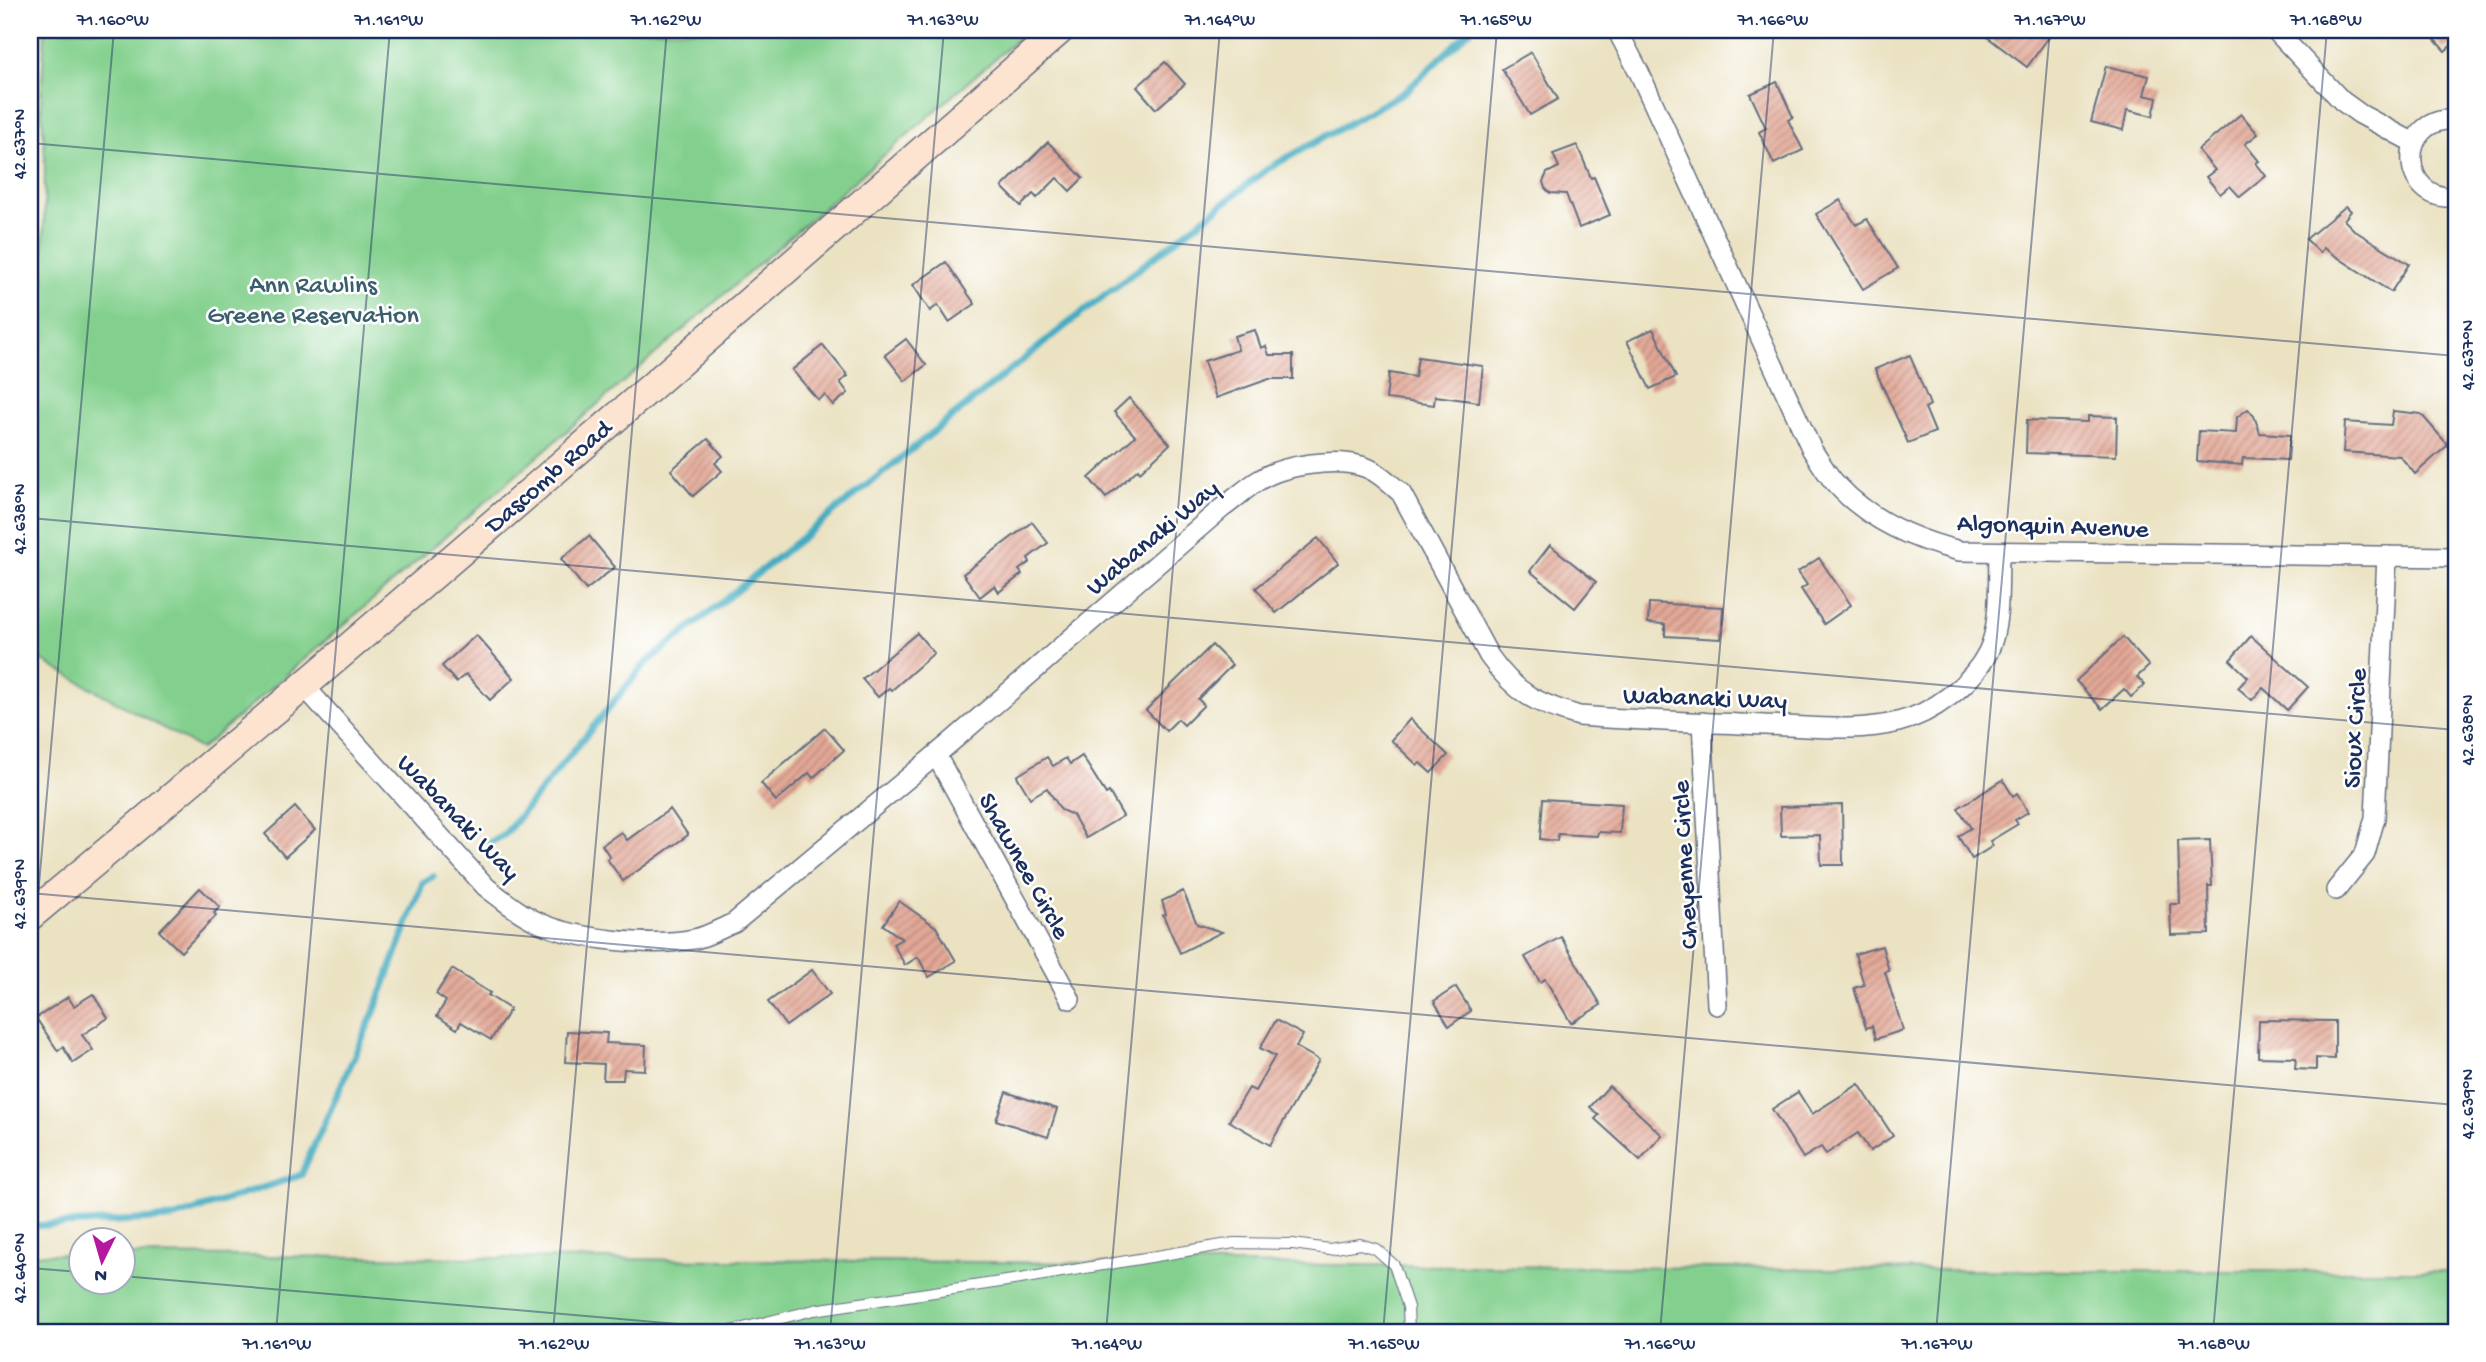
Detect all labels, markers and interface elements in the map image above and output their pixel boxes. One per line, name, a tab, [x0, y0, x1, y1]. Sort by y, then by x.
text: 71.160°W	[76, 11, 149, 32]
text: 71.161°W	[353, 11, 424, 32]
text: 71.162°W	[630, 11, 701, 32]
text: 71.163°W	[906, 11, 979, 32]
text: 71.164°W	[1184, 11, 1255, 32]
text: 71.165°W	[1459, 11, 1532, 32]
text: 71.166°W	[1736, 11, 1809, 32]
text: 71.167°W	[2013, 11, 2086, 32]
text: 71.168°W	[2289, 11, 2362, 32]
text: 42.637°N	[11, 109, 32, 179]
park label: Ann Rawlins Greene Reservation	[207, 272, 419, 333]
text: 42.637°N	[2459, 320, 2480, 390]
street label: Dascomb Road	[478, 414, 621, 543]
street label: Wabanaki Way	[1081, 475, 1227, 604]
text: 42.638°N	[11, 483, 32, 555]
street label: Algonquin Avenue	[1956, 510, 2150, 547]
street label: Sioux Circle	[2339, 667, 2376, 789]
street label: Wabanaki Way	[1622, 682, 1788, 719]
text: 42.638°N	[2459, 694, 2480, 766]
street label: Wabanaki Way	[389, 749, 525, 889]
street label: Cheyenne Circle	[1668, 779, 1707, 950]
street label: Shawnee Circle	[969, 788, 1075, 946]
text: 42.639°N	[11, 859, 32, 929]
text: 42.639°N	[2459, 1069, 2480, 1139]
north arrow	[66, 1226, 136, 1296]
text: 42.640°N	[11, 1233, 32, 1303]
text: N	[94, 1262, 108, 1286]
text: 71.161°W	[241, 1335, 312, 1356]
text: 71.162°W	[518, 1335, 589, 1356]
text: 71.163°W	[793, 1335, 866, 1356]
text: 71.164°W	[1071, 1335, 1142, 1356]
text: 71.165°W	[1347, 1335, 1420, 1356]
text: 71.166°W	[1623, 1335, 1696, 1356]
text: 71.167°W	[1900, 1335, 1973, 1356]
text: 71.168°W	[2177, 1335, 2250, 1356]

